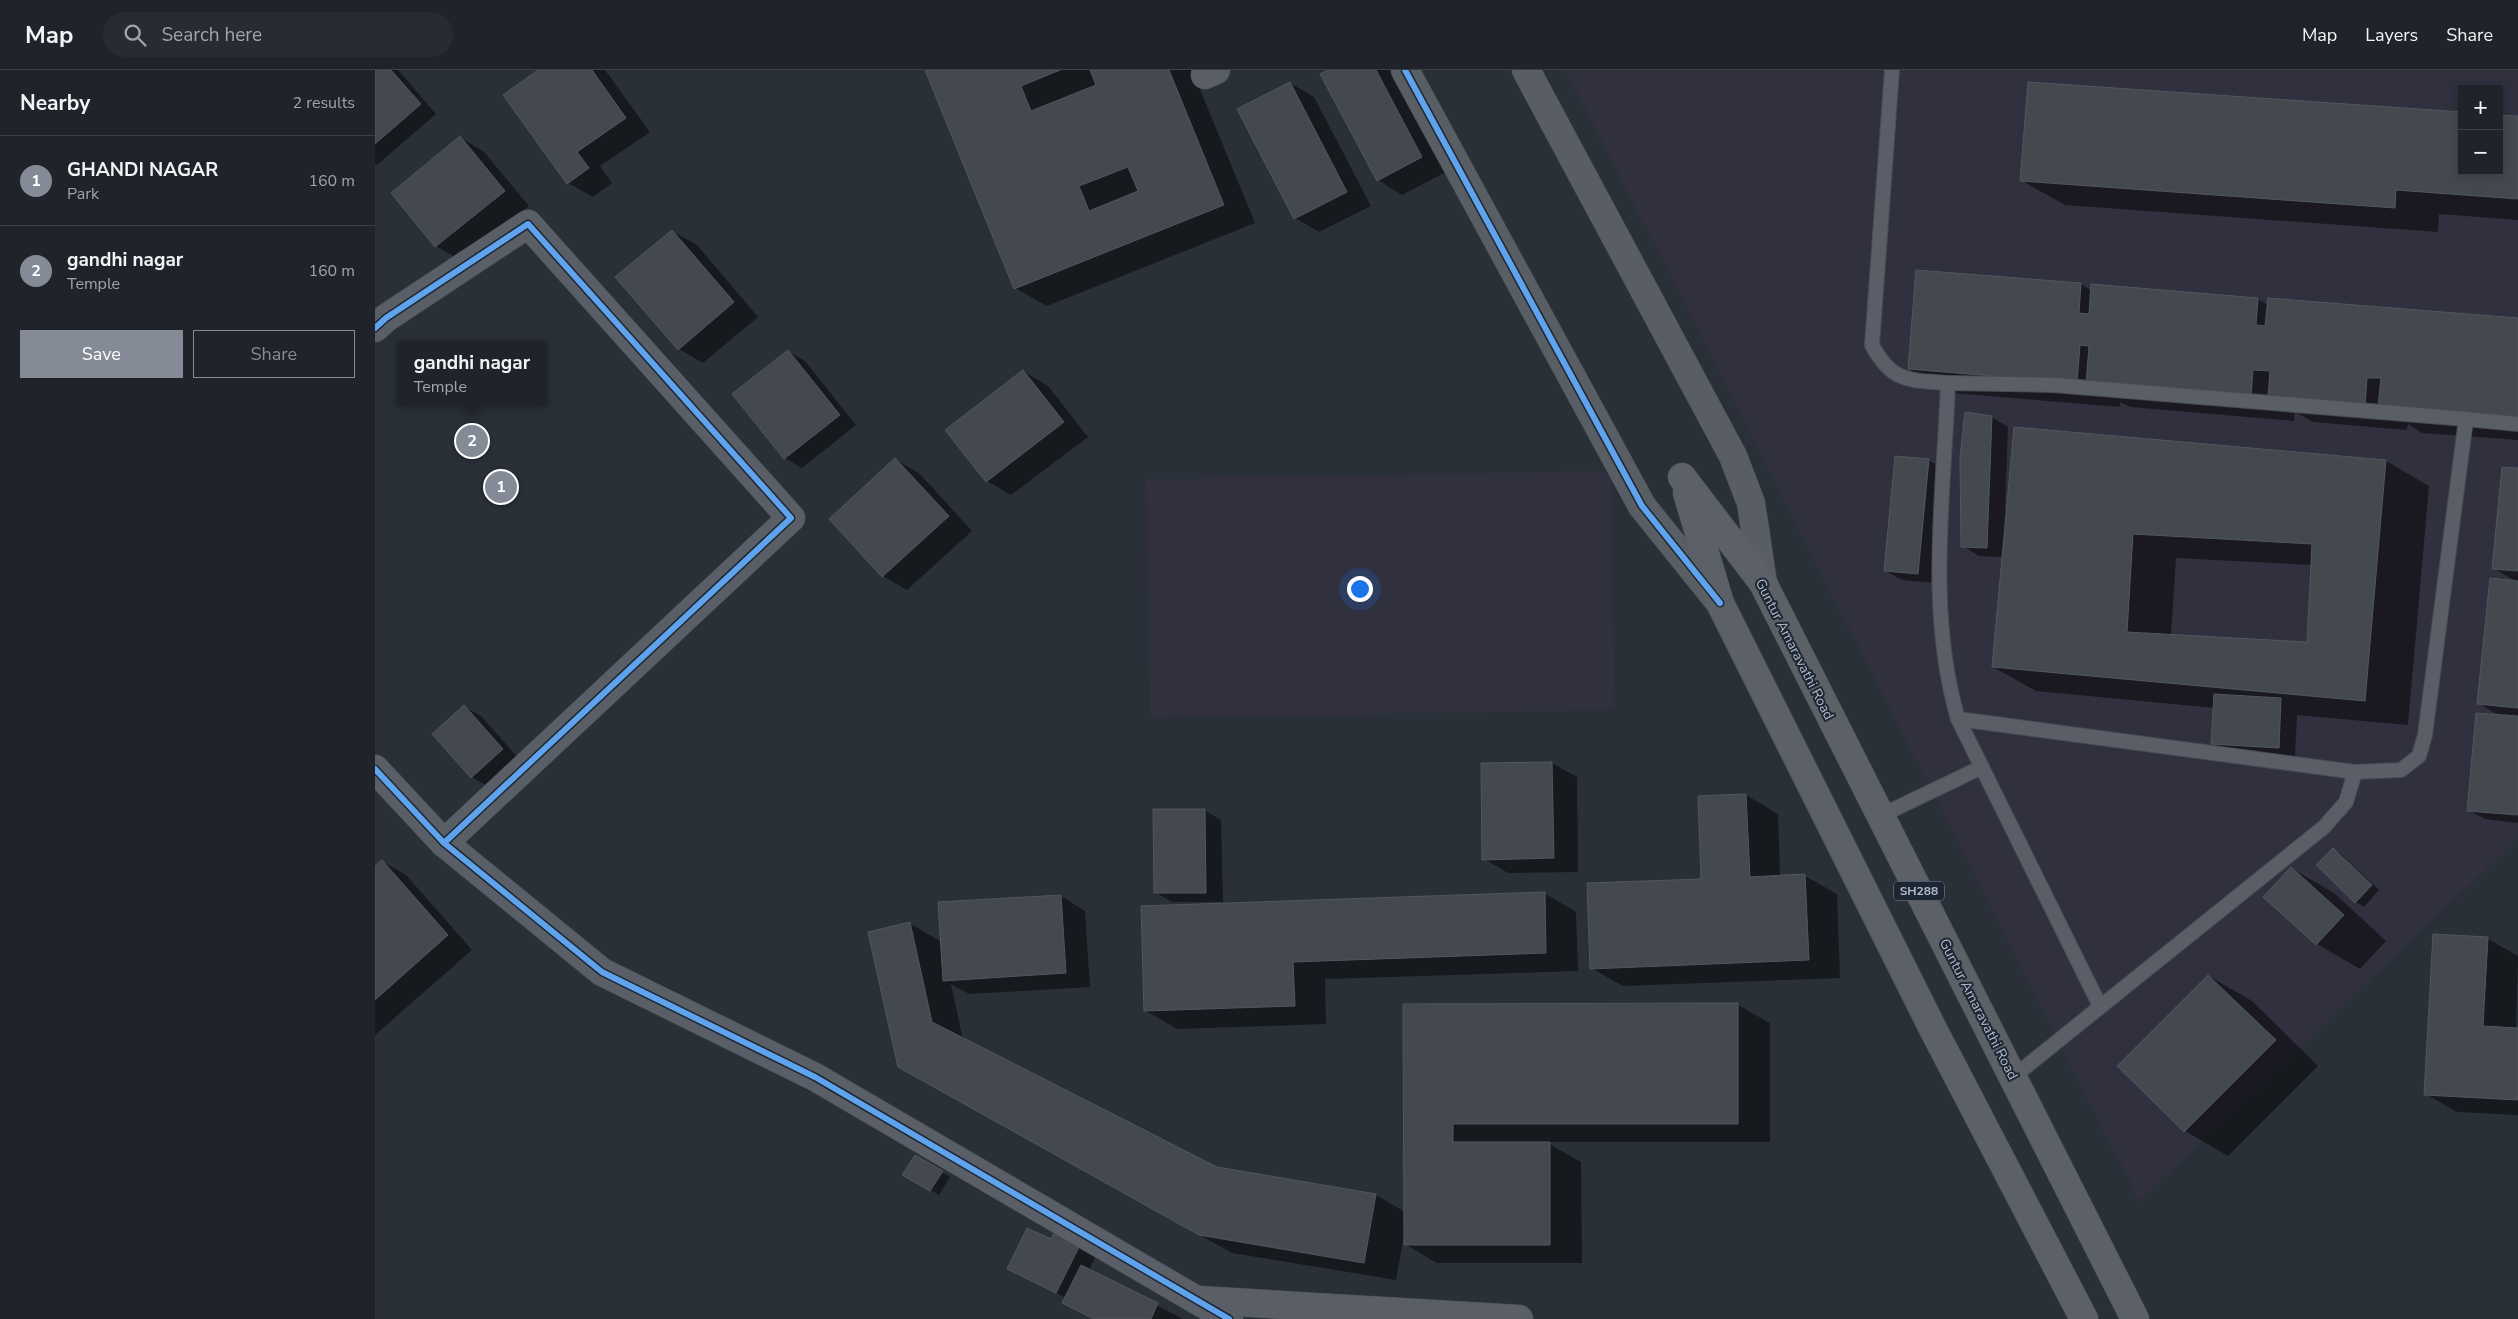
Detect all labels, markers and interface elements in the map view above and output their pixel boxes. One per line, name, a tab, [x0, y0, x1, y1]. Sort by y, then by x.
search box	[103, 12, 453, 57]
text: Map	[25, 19, 73, 51]
icon: search	[121, 21, 149, 49]
text: Search here	[161, 22, 262, 48]
text: Map	[2302, 23, 2337, 47]
text: Layers	[2365, 23, 2418, 47]
text: Share	[2446, 23, 2493, 47]
map controls	[2458, 85, 2503, 175]
button: +	[2458, 85, 2503, 130]
text: Nearby	[20, 89, 90, 117]
text: 2 results	[293, 92, 355, 114]
button: −	[2458, 130, 2503, 175]
text: GHANDI NAGAR	[67, 157, 218, 183]
text: 1	[31, 170, 41, 192]
text: 160 m	[308, 170, 355, 192]
text: Park	[67, 183, 99, 205]
text: gandhi nagar	[67, 247, 183, 273]
text: 2	[31, 260, 41, 282]
text: 160 m	[308, 260, 355, 282]
text: Temple	[67, 273, 120, 295]
button: Save	[20, 330, 183, 378]
button: Share	[193, 330, 355, 378]
popup	[397, 341, 547, 406]
text: gandhi nagar	[414, 350, 530, 376]
text: Temple	[414, 376, 467, 398]
pin: 2	[456, 422, 488, 460]
pin: 1	[485, 468, 517, 506]
street label: Guntur Amaravathi Road	[1751, 575, 1838, 723]
your location	[1347, 576, 1373, 602]
road number: SH288	[1894, 881, 1944, 900]
street label: Guntur Amaravathi Road	[1935, 935, 2022, 1083]

